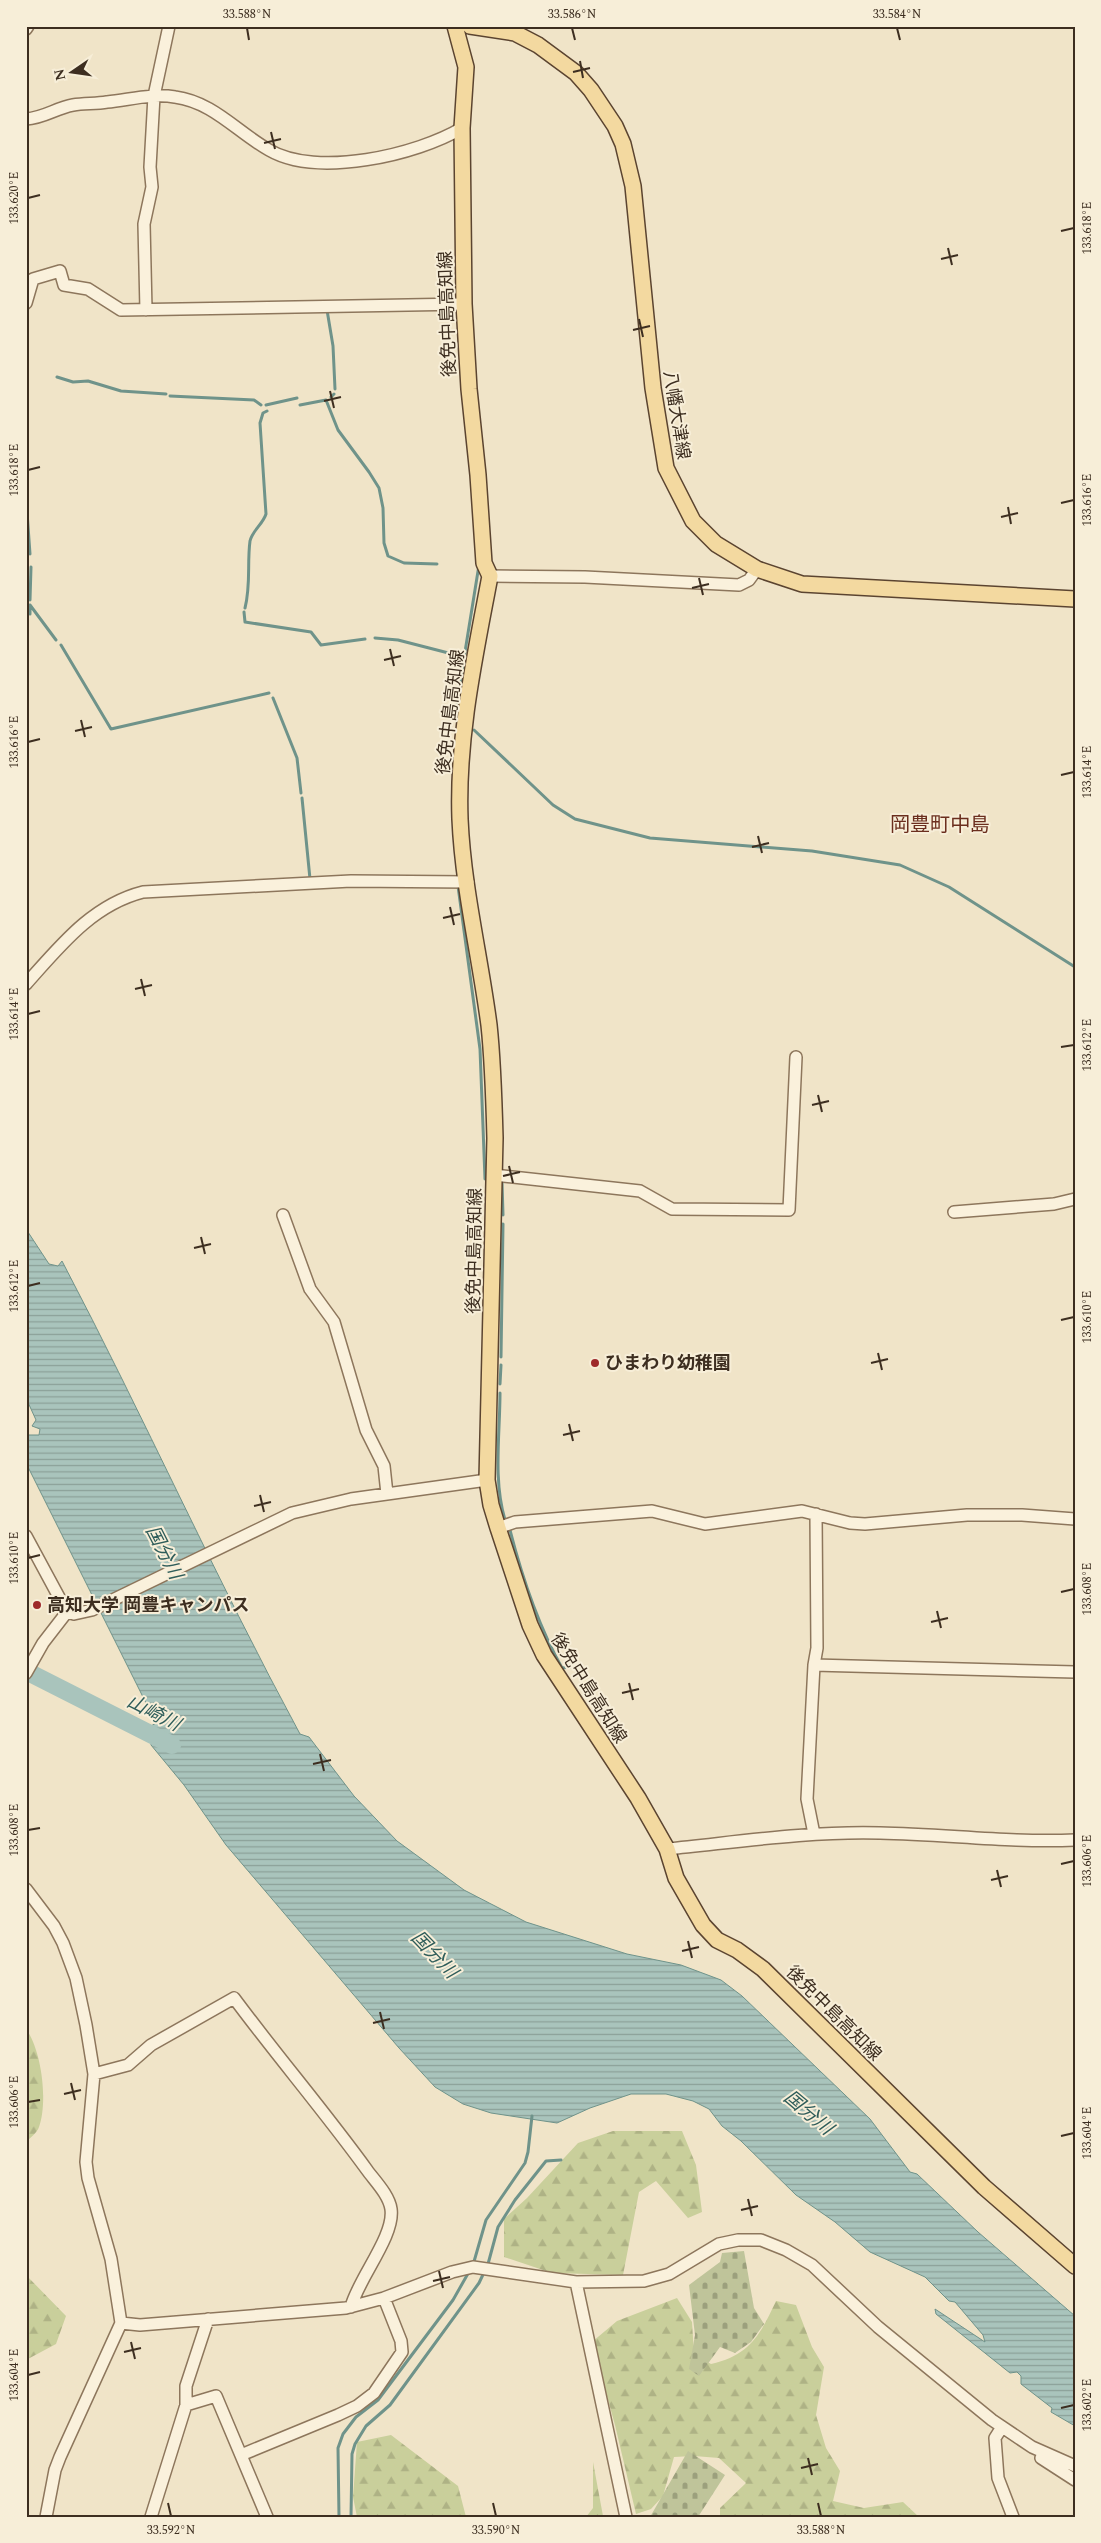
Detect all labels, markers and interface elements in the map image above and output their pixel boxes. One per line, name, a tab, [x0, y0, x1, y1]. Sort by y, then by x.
text: 33.588°N	[223, 5, 271, 24]
text: 33.586°N	[548, 5, 596, 24]
text: 33.584°N	[873, 5, 921, 24]
north arrow	[48, 48, 98, 98]
text: N	[48, 67, 71, 83]
text: 133.620°E	[5, 172, 24, 224]
text: 133.618°E	[1078, 202, 1097, 254]
street label: 後免中島高知線	[432, 251, 463, 377]
street label: 八幡大津線	[656, 369, 697, 462]
text: 133.618°E	[5, 444, 24, 496]
text: 133.616°E	[1078, 474, 1097, 526]
street label: 後免中島高知線	[429, 648, 472, 776]
text: 133.616°E	[5, 716, 24, 768]
text: 133.614°E	[1078, 746, 1097, 798]
district label: 岡豊町中島	[890, 810, 990, 840]
text: 133.614°E	[5, 988, 24, 1040]
text: 133.612°E	[1078, 1019, 1097, 1071]
street label: 後免中島高知線	[460, 1188, 489, 1314]
text: 133.612°E	[5, 1260, 24, 1312]
text: 133.610°E	[1078, 1291, 1097, 1343]
place label: ひまわり幼稚園	[605, 1350, 731, 1377]
marker: ひまわり幼稚園	[589, 1357, 601, 1369]
water label: 国分川	[138, 1521, 190, 1586]
text: 133.610°E	[5, 1532, 24, 1584]
text: 133.608°E	[1078, 1563, 1097, 1615]
place label: 高知大学 岡豊キャンパス	[47, 1592, 250, 1619]
marker: 高知大学 岡豊キャンパス	[31, 1599, 43, 1611]
street label: 後免中島高知線	[544, 1628, 633, 1749]
water label: 山崎川	[121, 1687, 187, 1740]
text: 133.608°E	[5, 1804, 24, 1856]
text: 133.606°E	[1078, 1835, 1097, 1887]
water label: 国分川	[404, 1924, 466, 1987]
street label: 後免中島高知線	[780, 1959, 888, 2067]
text: 133.606°E	[5, 2076, 24, 2128]
water label: 国分川	[777, 2084, 841, 2144]
text: 133.604°E	[1078, 2107, 1097, 2159]
text: 133.604°E	[5, 2349, 24, 2401]
text: 133.602°E	[1078, 2379, 1097, 2431]
text: 33.592°N	[147, 2521, 195, 2540]
text: 33.590°N	[472, 2521, 520, 2540]
text: 33.588°N	[797, 2521, 845, 2540]

